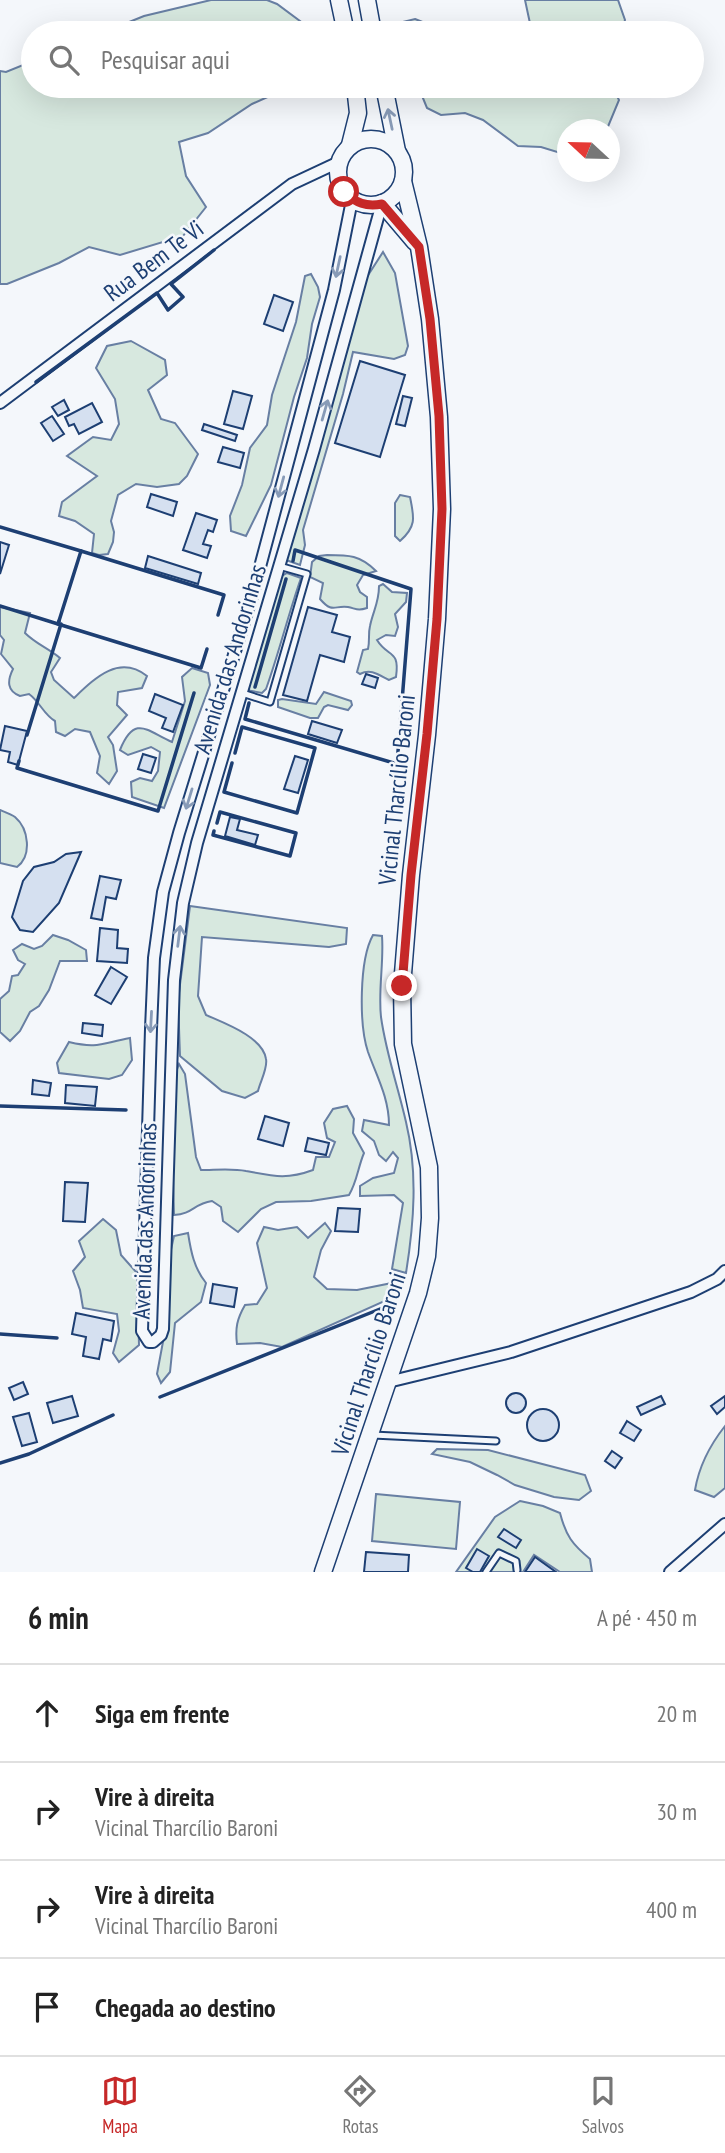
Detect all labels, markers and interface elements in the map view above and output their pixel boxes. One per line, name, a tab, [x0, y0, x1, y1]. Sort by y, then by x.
search box	[21, 21, 704, 98]
icon: search	[45, 41, 83, 79]
text: Pesquisar aqui	[101, 43, 230, 76]
one-way arrow	[383, 108, 396, 130]
north arrow	[557, 119, 620, 182]
route start	[328, 176, 359, 207]
street label: Rua Bem Te Vi	[98, 213, 210, 308]
one-way arrow	[331, 255, 345, 278]
one-way arrow	[319, 399, 332, 422]
one-way arrow	[274, 476, 287, 498]
street label: Avenida das Andorinhas	[186, 560, 273, 757]
street label: Vicinal Tharcílio Baroni	[371, 693, 422, 888]
one-way arrow	[182, 788, 195, 810]
one-way arrow	[173, 925, 186, 947]
route end	[386, 970, 417, 1001]
one-way arrow	[144, 1010, 157, 1033]
street label: Avenida das Andorinhas	[126, 1122, 163, 1320]
street label: Vicinal Tharcílio Baroni	[324, 1268, 413, 1461]
text: 6 min	[28, 1598, 89, 1637]
text: A pé · 450 m	[597, 1603, 697, 1632]
icon: ahead	[28, 1694, 66, 1732]
text: Siga em frente	[95, 1697, 230, 1730]
text: 20 m	[656, 1699, 697, 1728]
text: Vire à direita	[95, 1780, 214, 1813]
icon: right	[28, 1792, 66, 1830]
text: 30 m	[656, 1797, 697, 1826]
text: Vicinal Tharcílio Baroni	[95, 1813, 278, 1842]
text: Vire à direita	[95, 1878, 214, 1911]
icon: right	[28, 1890, 66, 1928]
text: 400 m	[646, 1895, 697, 1924]
text: Vicinal Tharcílio Baroni	[95, 1911, 278, 1940]
icon: arrive	[28, 1988, 66, 2026]
text: Chegada ao destino	[95, 1991, 276, 2024]
tab: Mapa	[101, 2072, 139, 2138]
tab: Rotas	[341, 2072, 379, 2138]
tab: Salvos	[582, 2072, 624, 2138]

